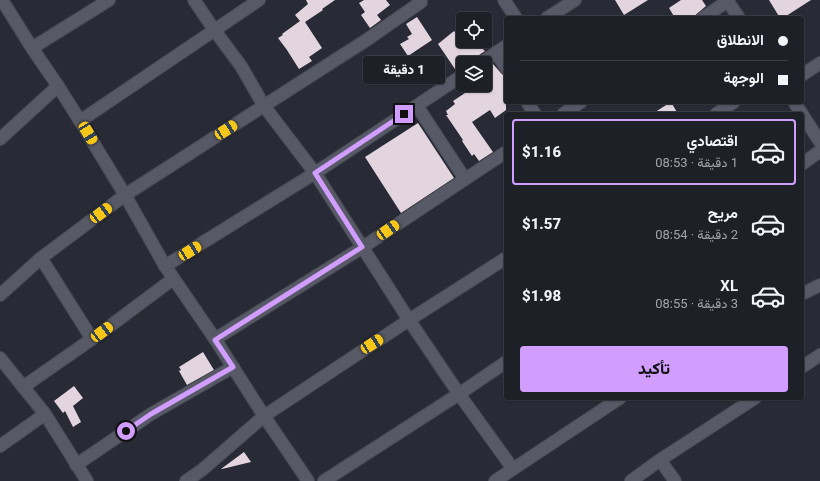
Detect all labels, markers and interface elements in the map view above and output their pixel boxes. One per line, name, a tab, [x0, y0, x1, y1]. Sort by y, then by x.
map controls	[456, 12, 492, 92]
button: locate	[456, 12, 492, 48]
text: الانطلاق	[717, 31, 764, 49]
callout: 1 دقيقة	[363, 56, 445, 84]
button: layers	[456, 56, 492, 92]
text: 1 دقيقة	[383, 62, 425, 77]
text: الوجهة	[723, 69, 764, 87]
route end	[395, 105, 413, 123]
car	[213, 118, 239, 142]
car	[77, 120, 99, 146]
text: اقتصادي	[686, 132, 738, 150]
icon: car	[750, 134, 786, 170]
text: $1.16	[522, 143, 561, 161]
text: 1 دقيقة · 08:53	[655, 155, 738, 170]
car	[88, 201, 114, 225]
text: مريح	[708, 204, 738, 222]
icon: car	[750, 206, 786, 242]
text: $1.57	[522, 215, 561, 233]
car	[375, 218, 401, 242]
text: 2 دقيقة · 08:54	[655, 227, 738, 242]
car	[177, 240, 203, 262]
text: XL	[720, 277, 738, 295]
icon: car	[750, 278, 786, 314]
text: $1.98	[522, 287, 561, 305]
text: 3 دقيقة · 08:55	[655, 296, 738, 311]
car	[89, 320, 115, 344]
car	[359, 332, 385, 356]
button: تأكيد	[520, 346, 788, 392]
route start	[117, 422, 135, 440]

